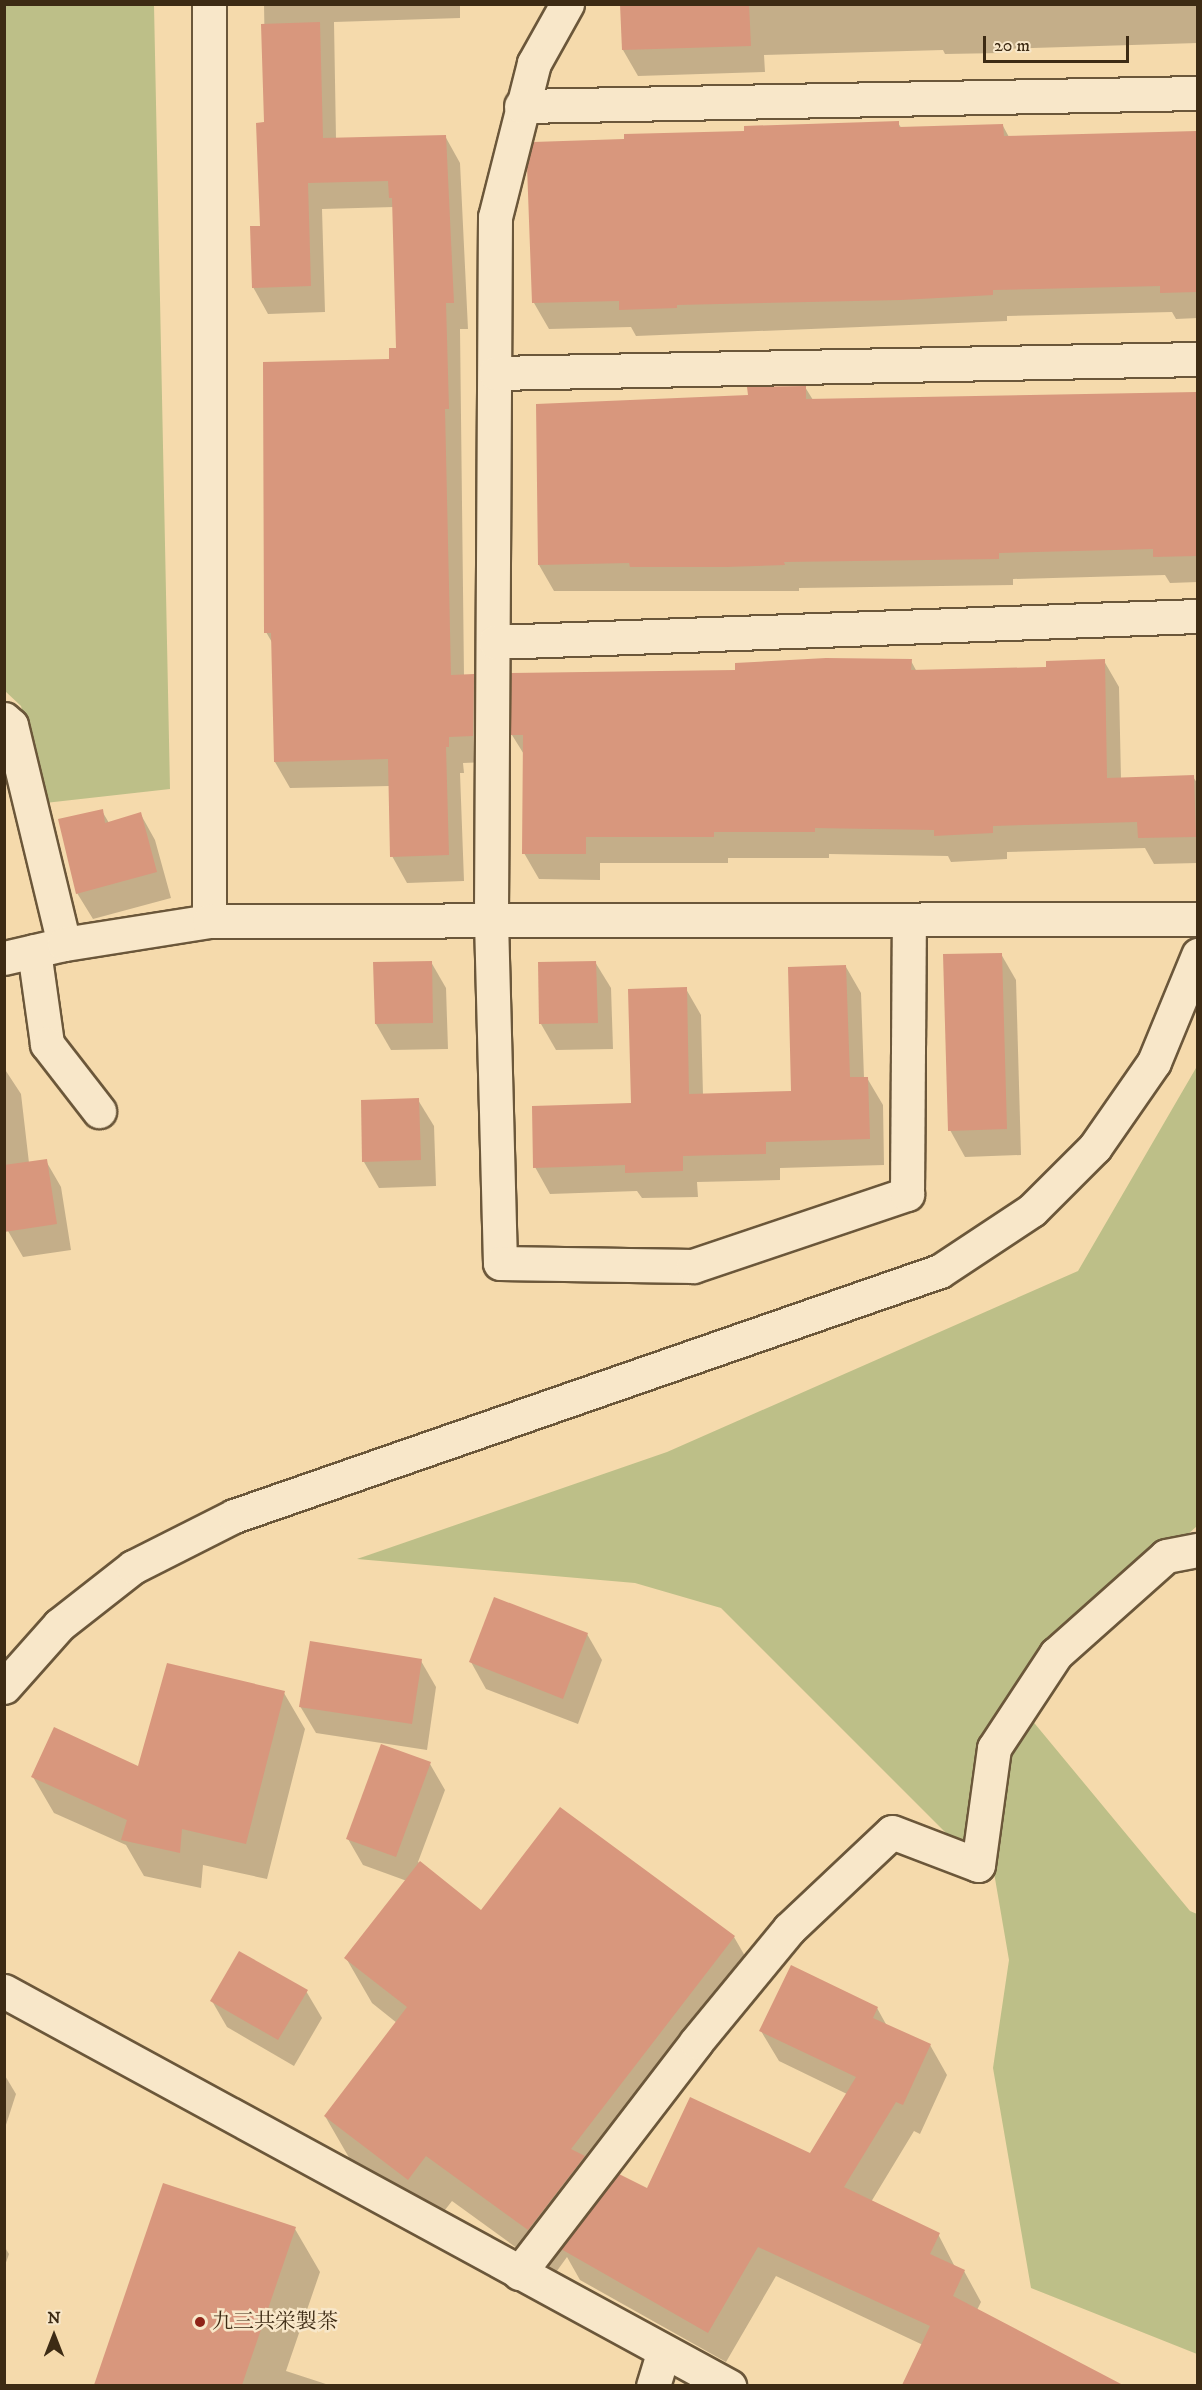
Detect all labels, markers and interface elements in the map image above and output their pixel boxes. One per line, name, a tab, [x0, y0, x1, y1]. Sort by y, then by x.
scale bar	[986, 24, 1132, 62]
text: 20 m	[994, 35, 1030, 57]
north arrow	[24, 2306, 84, 2366]
text: N	[47, 2308, 61, 2328]
place label: 九三共栄製茶	[212, 2309, 338, 2335]
marker: 九三共栄製茶	[193, 2315, 207, 2329]

